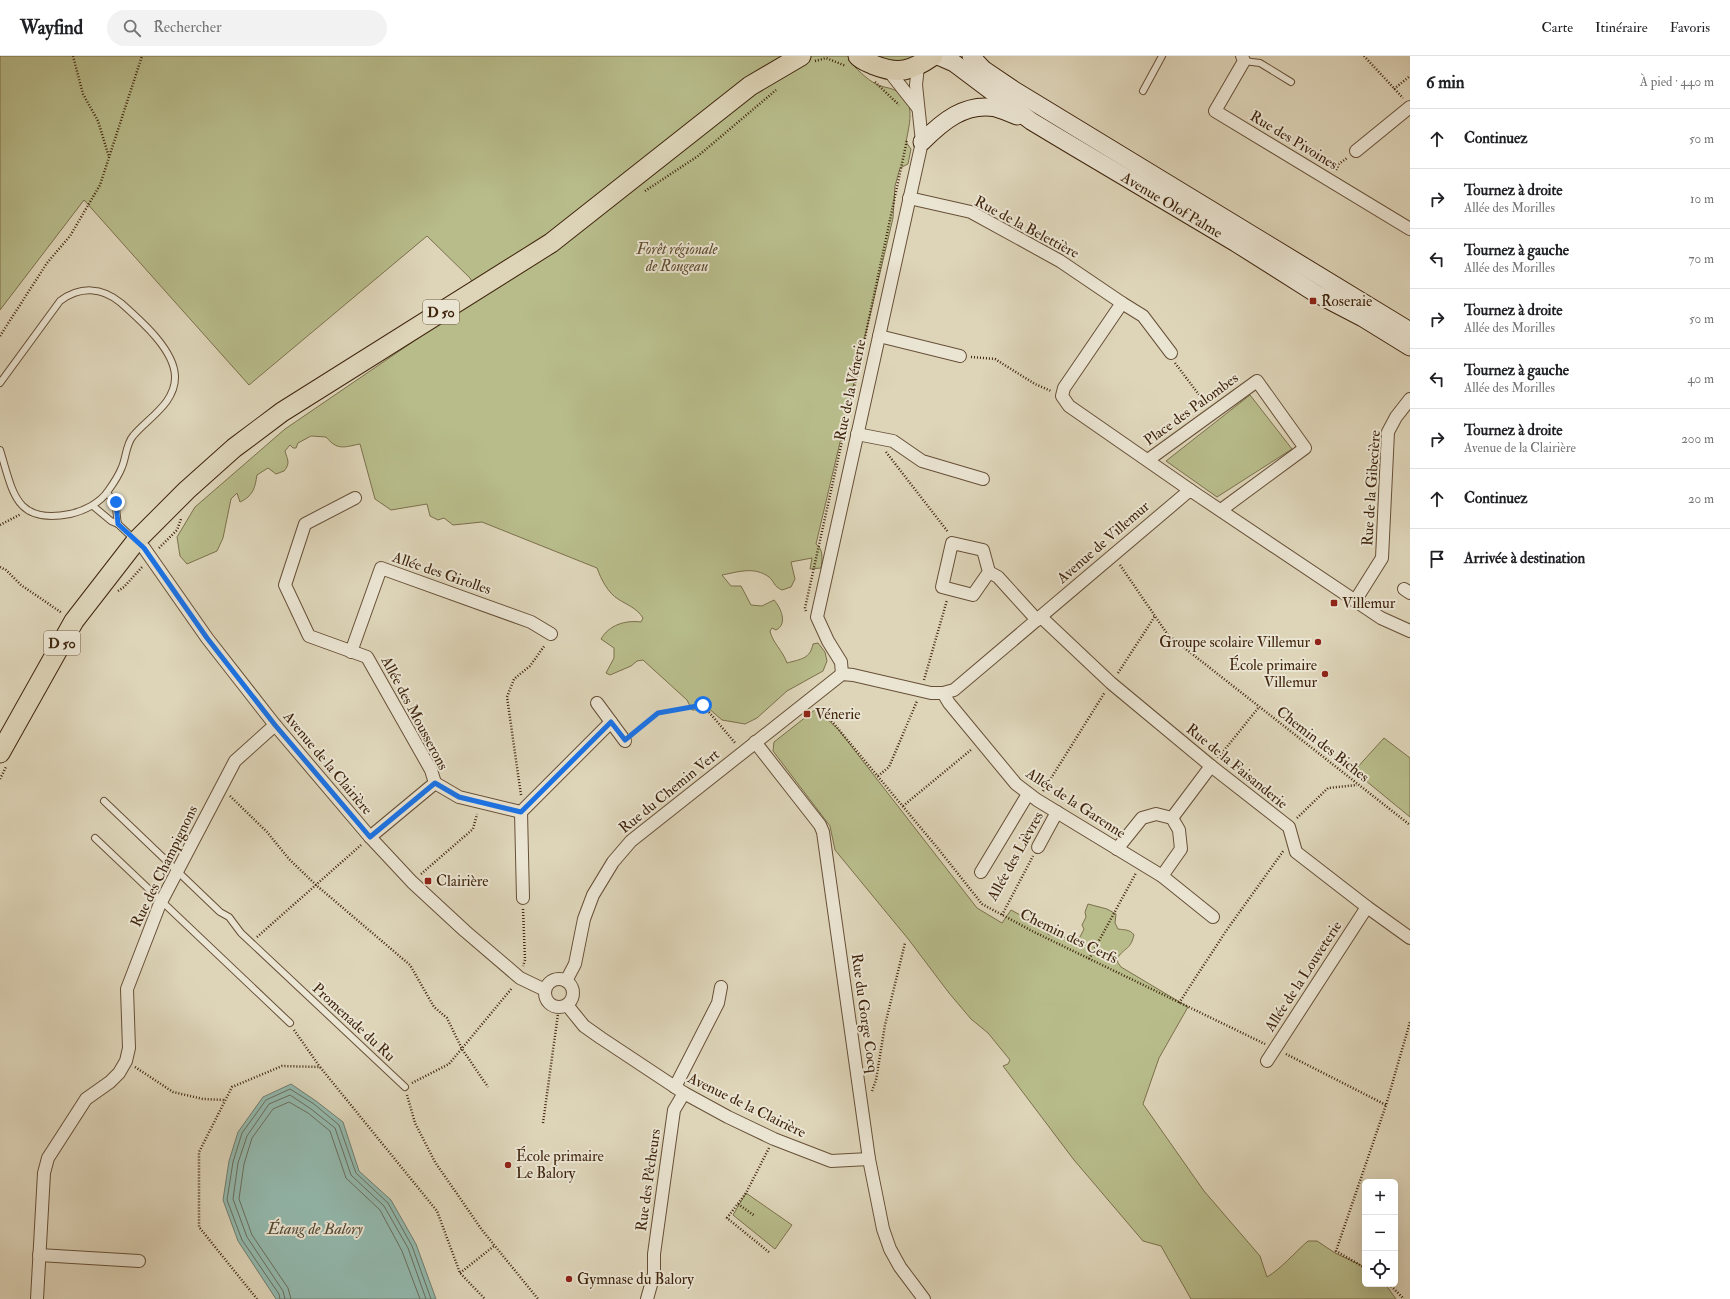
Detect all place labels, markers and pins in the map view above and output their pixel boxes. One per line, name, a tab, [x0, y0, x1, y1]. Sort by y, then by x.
place label: Roseraie	[1321, 292, 1372, 311]
marker: Roseraie	[1308, 296, 1318, 306]
place label: Villemur	[1342, 594, 1396, 613]
marker: Villemur	[1329, 598, 1339, 608]
place label: Groupe scolaire Villemur	[1159, 633, 1310, 653]
marker: Groupe scolaire Villemur	[1313, 637, 1323, 647]
place label: École primaire Villemur	[1229, 654, 1317, 692]
marker: École primaire Villemur	[1320, 669, 1330, 679]
place label: Vénerie	[815, 705, 860, 724]
marker: Vénerie	[802, 709, 812, 719]
place label: Clairière	[436, 872, 489, 891]
marker: Clairière	[423, 876, 433, 886]
place label: École primaire Le Balory	[516, 1145, 604, 1183]
marker: École primaire Le Balory	[503, 1160, 513, 1170]
place label: Gymnase du Balory	[577, 1270, 694, 1289]
marker: Gymnase du Balory	[564, 1274, 574, 1284]

